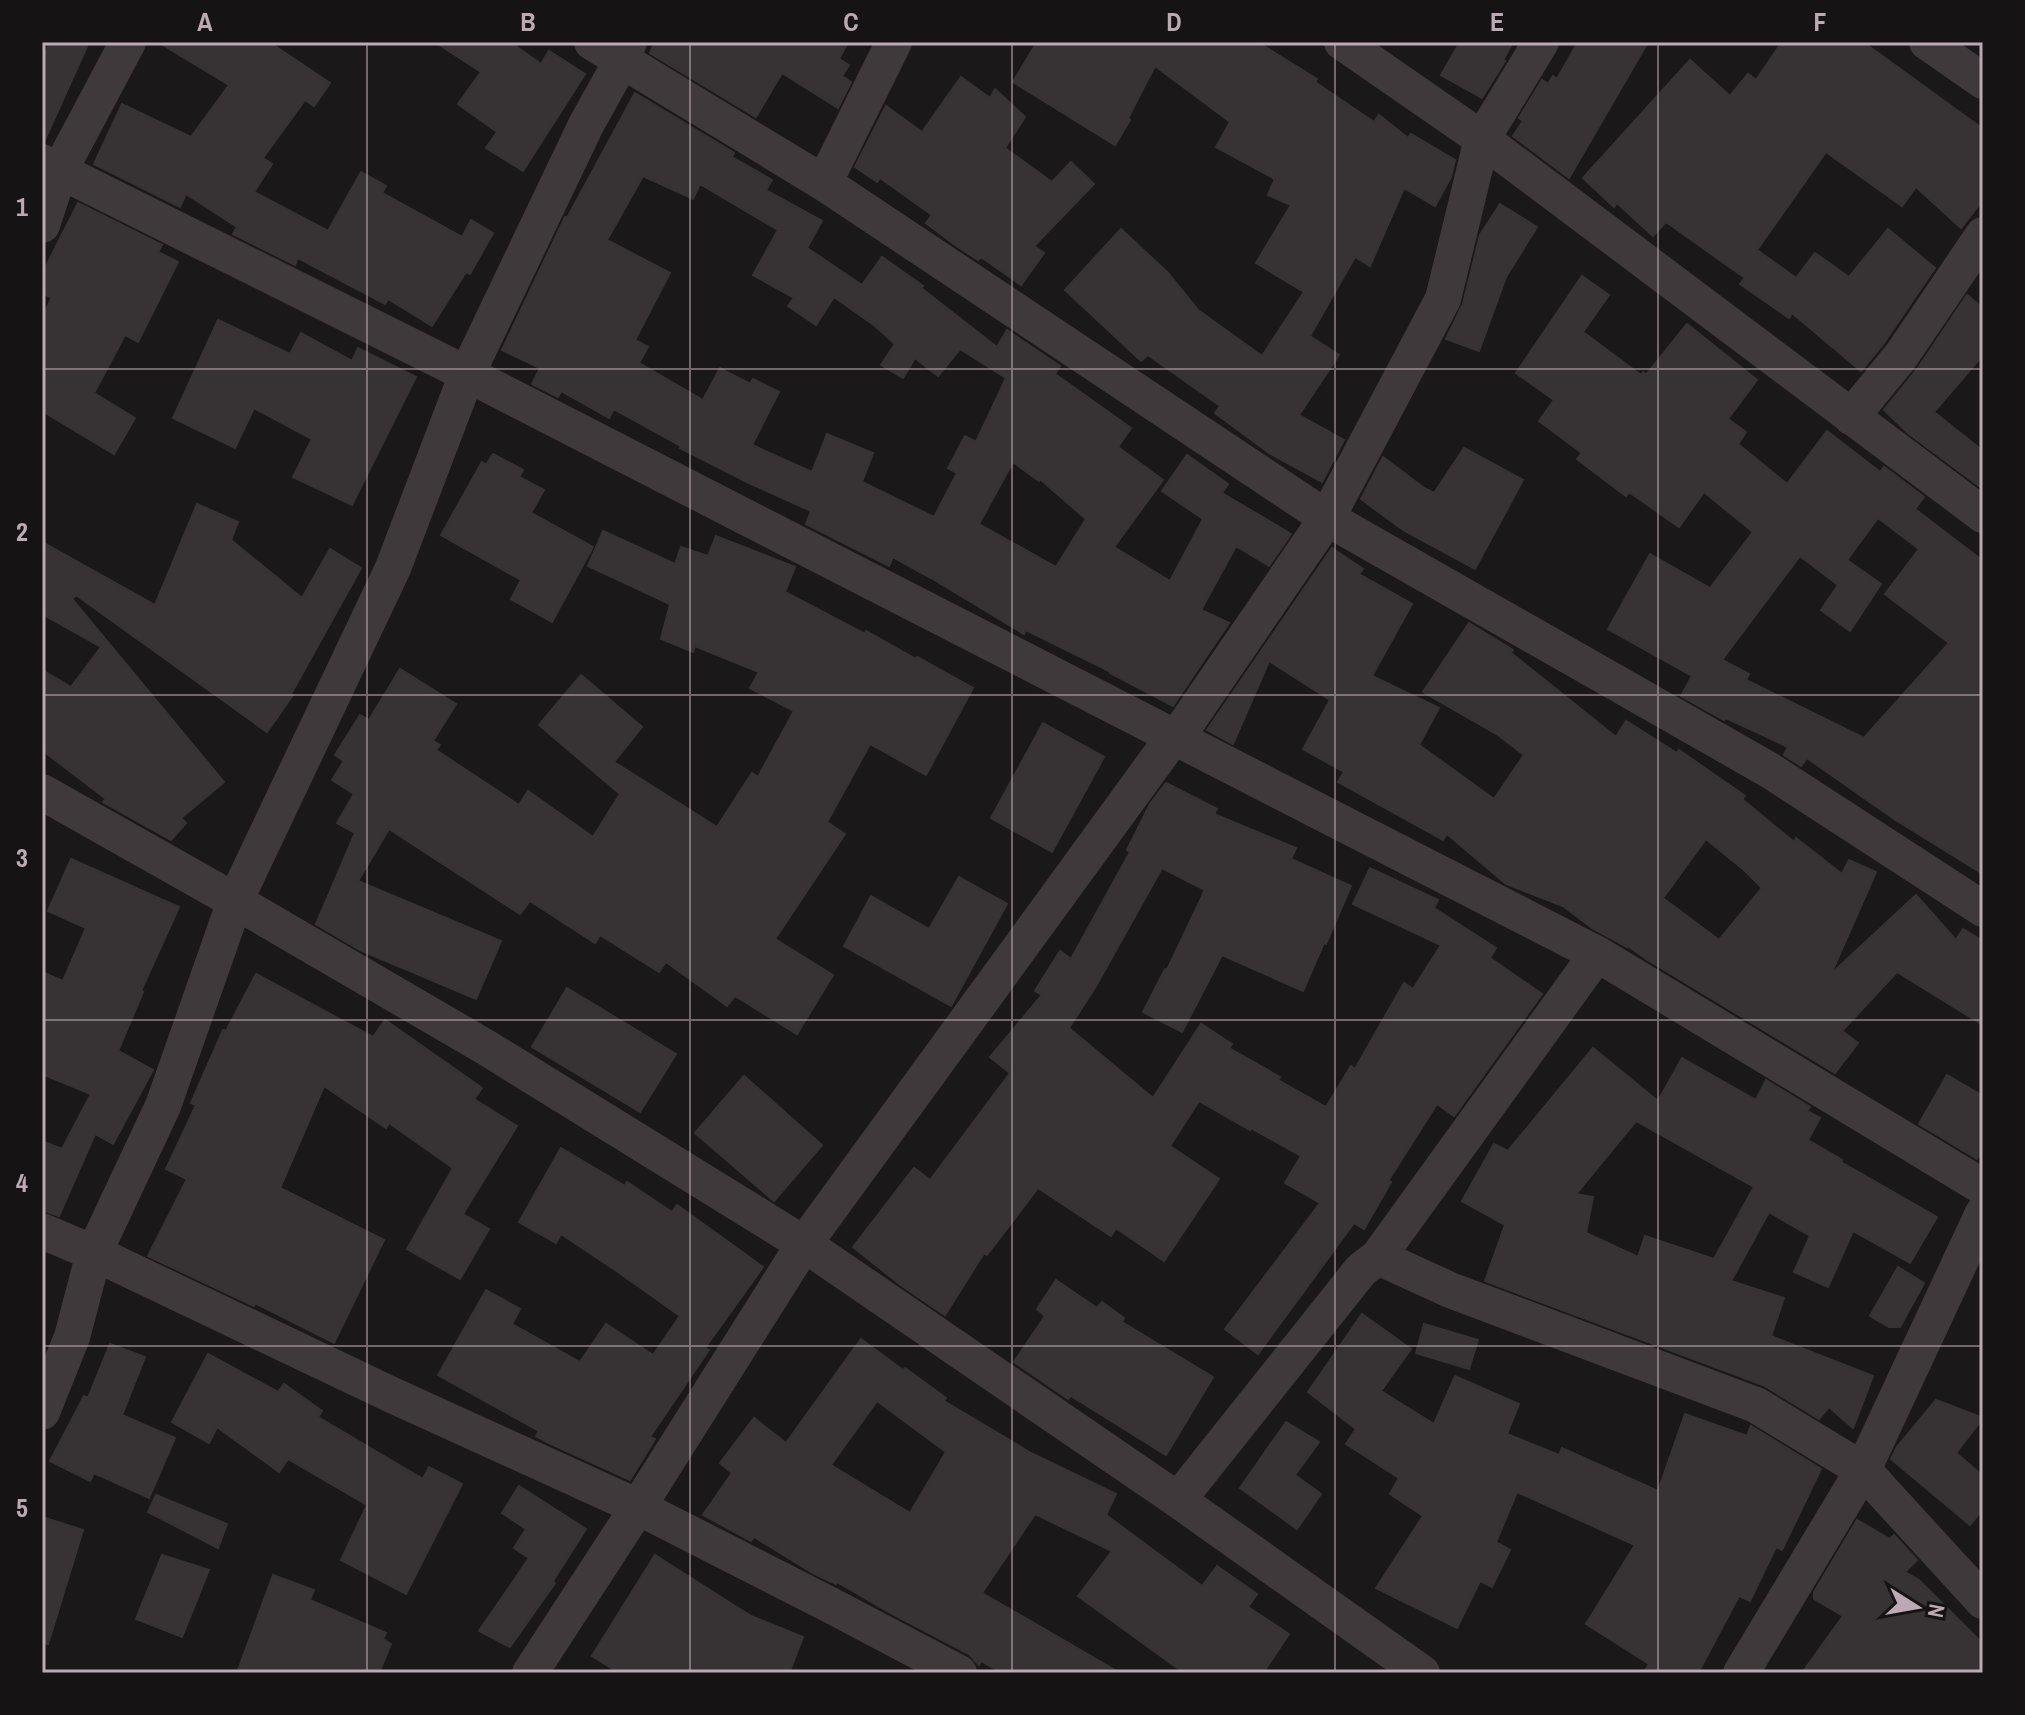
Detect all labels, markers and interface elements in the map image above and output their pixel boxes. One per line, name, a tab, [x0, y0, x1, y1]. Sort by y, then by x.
text: A	[197, 4, 213, 39]
text: B	[520, 4, 536, 39]
text: C	[843, 4, 859, 39]
text: D	[1166, 4, 1182, 39]
text: E	[1490, 4, 1504, 39]
text: F	[1813, 4, 1827, 39]
text: 1	[16, 189, 28, 224]
text: 2	[16, 514, 28, 549]
text: 3	[16, 840, 28, 875]
text: 4	[16, 1165, 28, 1200]
text: 5	[16, 1490, 28, 1525]
north arrow	[1877, 1567, 1957, 1647]
text: N	[1921, 1602, 1953, 1620]

